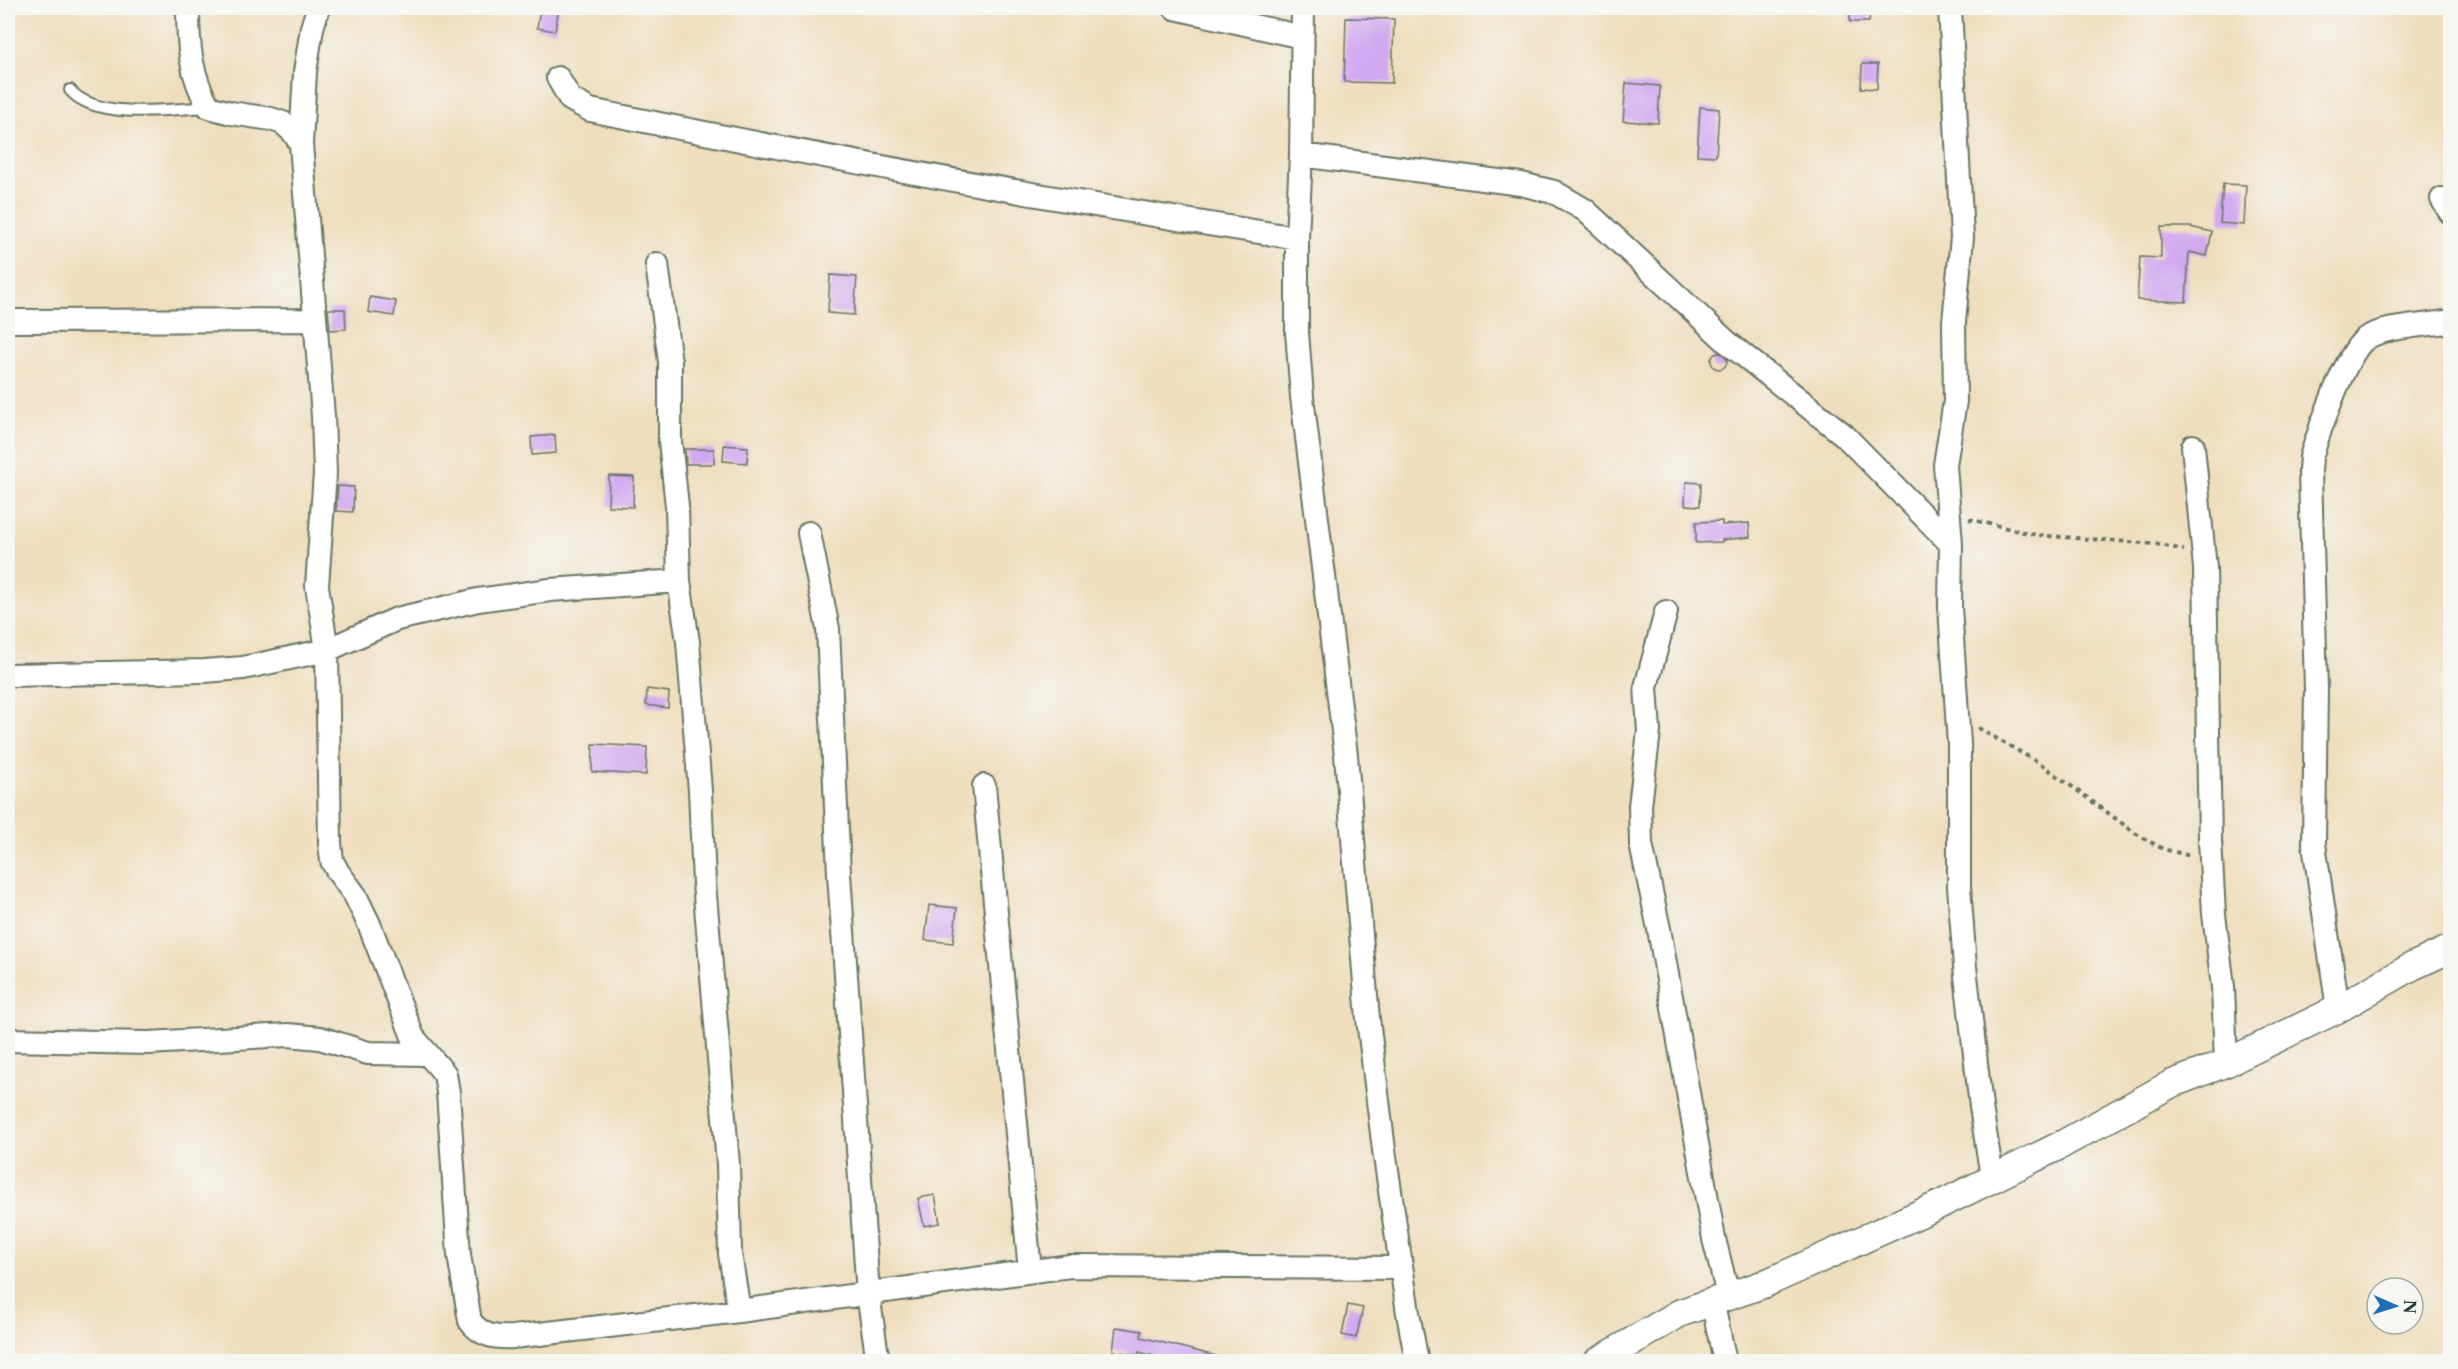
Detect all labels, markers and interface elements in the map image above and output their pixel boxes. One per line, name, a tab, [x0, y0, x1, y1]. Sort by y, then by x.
north arrow	[2365, 1276, 2425, 1336]
text: N	[2400, 1299, 2420, 1314]

